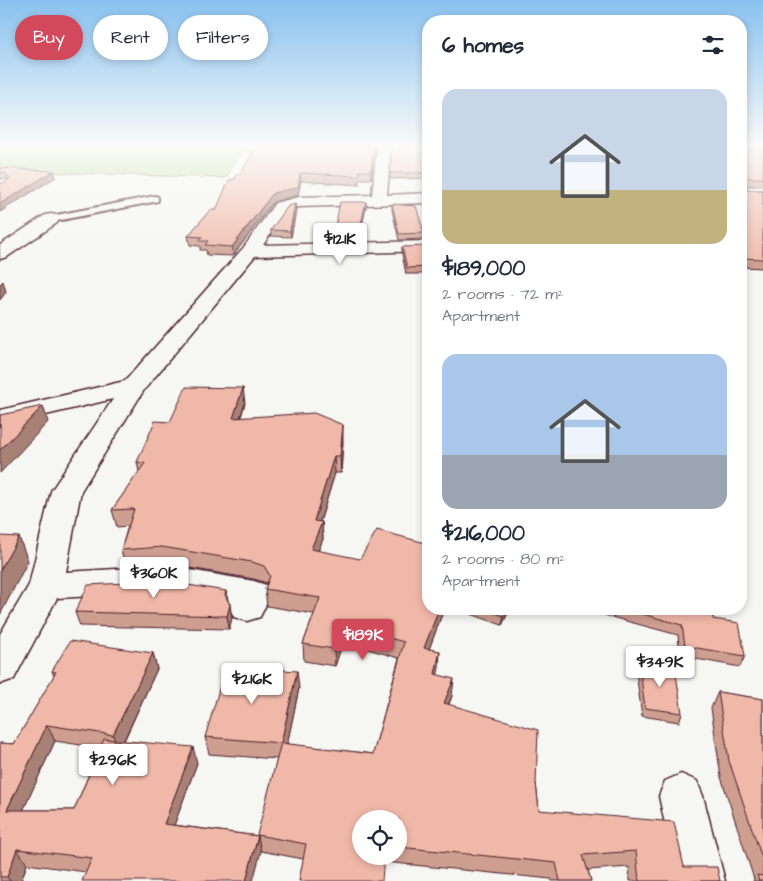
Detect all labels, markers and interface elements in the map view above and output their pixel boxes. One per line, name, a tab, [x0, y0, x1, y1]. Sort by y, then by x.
chip: Buy	[15, 15, 83, 60]
chip: Rent	[93, 15, 168, 60]
chip: Filters	[178, 15, 268, 60]
text: 6 homes	[442, 31, 524, 60]
icon: filters	[699, 31, 727, 59]
icon: home	[540, 121, 630, 211]
pin: $121K	[305, 222, 375, 265]
text: $121K	[324, 228, 356, 250]
text: $189,000	[442, 254, 525, 283]
text: 2 rooms · 72 m²	[442, 283, 564, 305]
text: Apartment	[442, 305, 520, 327]
icon: home	[540, 386, 630, 476]
text: $216,000	[442, 519, 525, 548]
text: 2 rooms · 80 m²	[442, 548, 565, 570]
pin: $360K	[119, 556, 189, 599]
text: $360K	[131, 562, 177, 584]
text: Apartment	[442, 570, 520, 592]
pin: $189K	[328, 618, 398, 661]
text: $189K	[343, 624, 383, 646]
pin: $349K	[625, 646, 695, 688]
text: $349K	[637, 651, 683, 673]
pin: $216K	[217, 662, 287, 705]
text: $216K	[232, 668, 272, 690]
pin: $296K	[78, 744, 148, 786]
text: $296K	[90, 749, 136, 771]
map controls	[352, 810, 407, 865]
button: locate	[352, 810, 407, 865]

